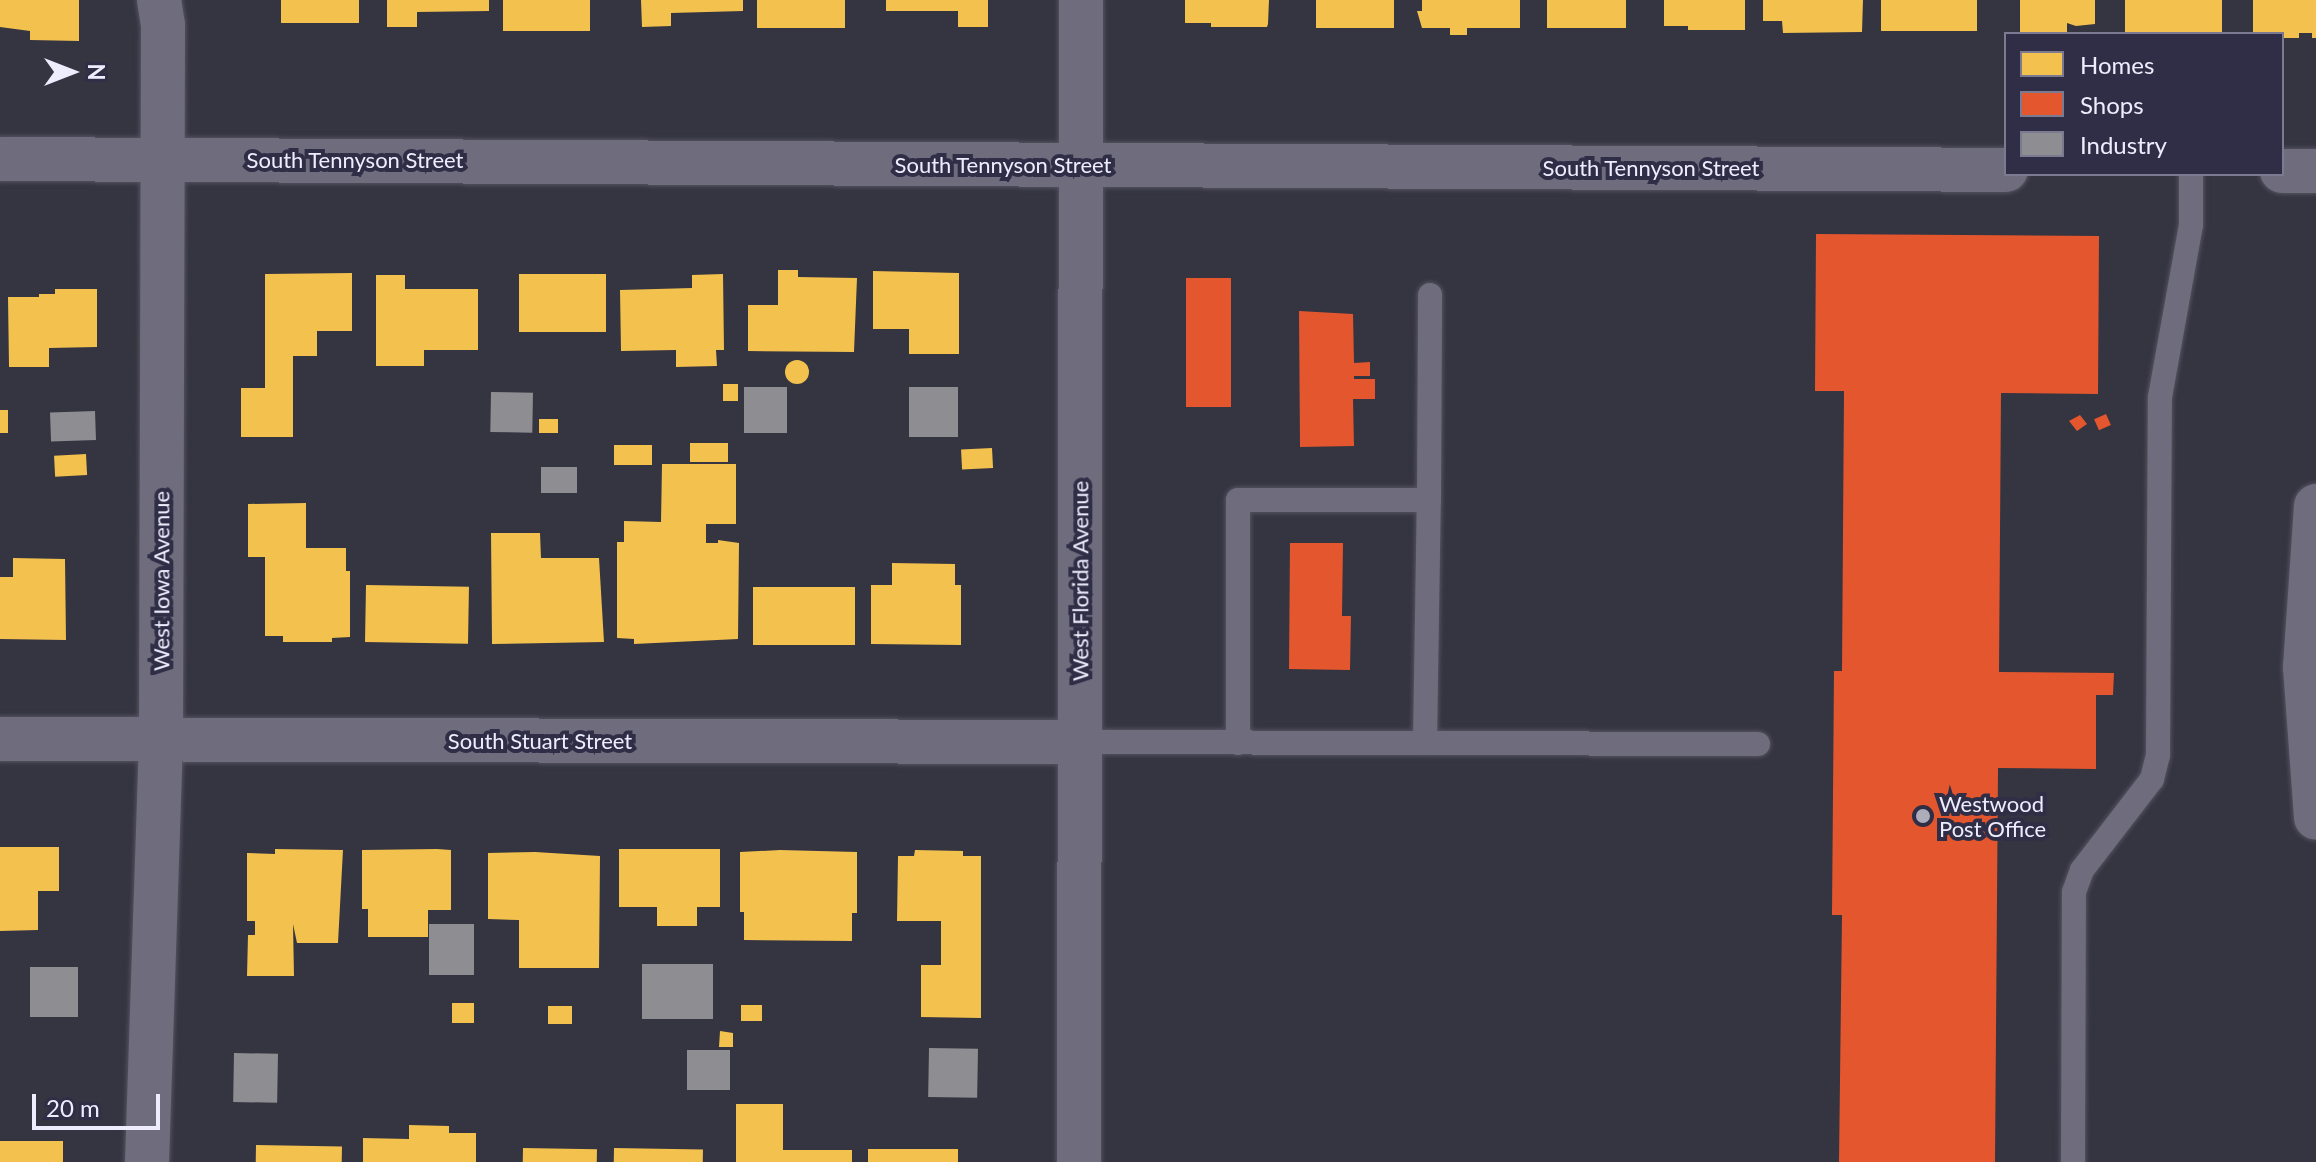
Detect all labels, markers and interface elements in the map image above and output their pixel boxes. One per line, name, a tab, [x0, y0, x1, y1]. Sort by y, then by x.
north arrow	[32, 32, 112, 112]
legend	[2004, 32, 2284, 176]
text: Homes	[2080, 50, 2154, 79]
text: N	[83, 64, 110, 80]
text: Shops	[2080, 90, 2144, 119]
text: Industry	[2080, 130, 2167, 159]
street label: South Tennyson Street	[246, 147, 464, 173]
street label: South Tennyson Street	[894, 152, 1112, 178]
street label: South Tennyson Street	[1542, 155, 1760, 181]
street label: West Florida Avenue	[1067, 480, 1093, 682]
street label: West Iowa Avenue	[148, 491, 174, 671]
street label: South Stuart Street	[448, 728, 632, 754]
place label: Westwood Post Office	[1939, 790, 2046, 842]
marker: Westwood Post Office	[1914, 807, 1932, 825]
scale bar	[36, 1078, 164, 1128]
text: 20 m	[46, 1093, 100, 1122]

